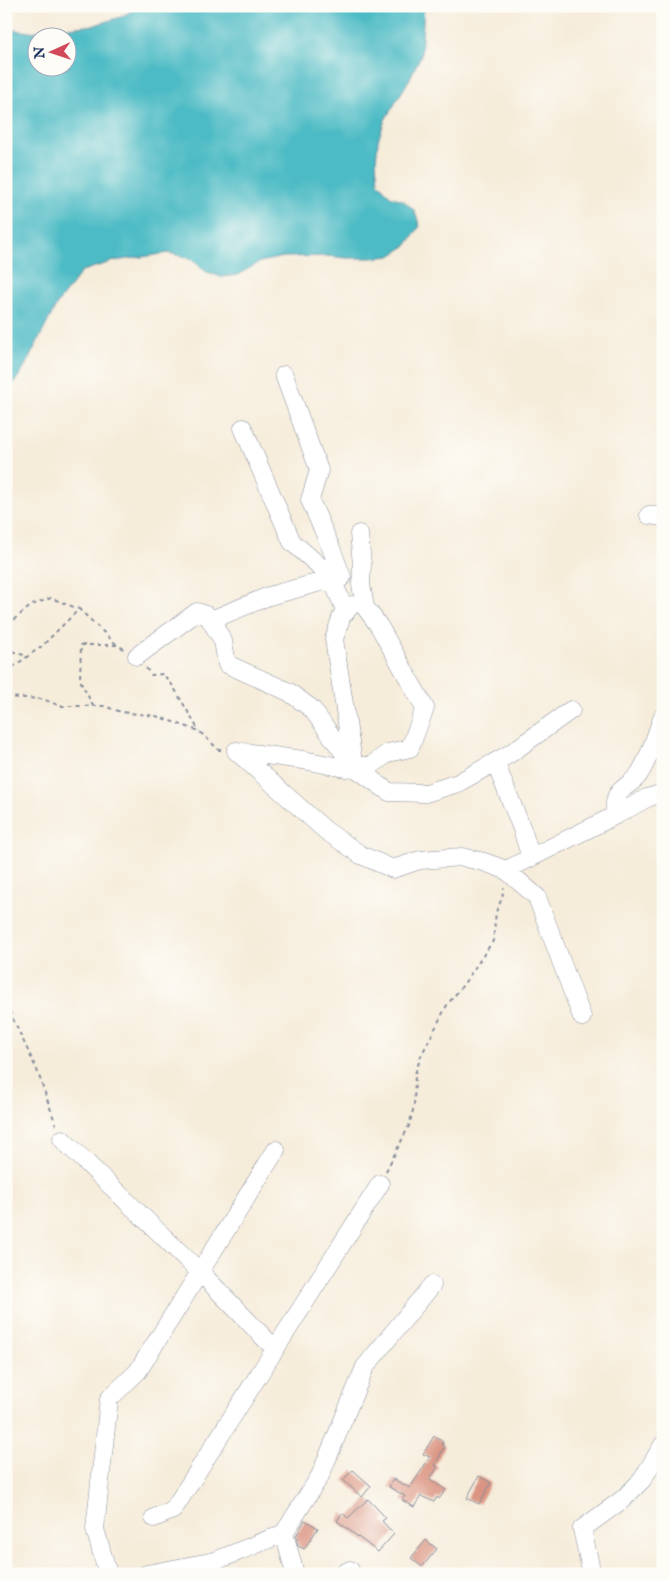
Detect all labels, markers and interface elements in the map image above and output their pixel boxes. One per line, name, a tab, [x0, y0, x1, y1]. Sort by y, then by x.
north arrow	[28, 28, 78, 78]
text: N	[31, 46, 49, 60]

